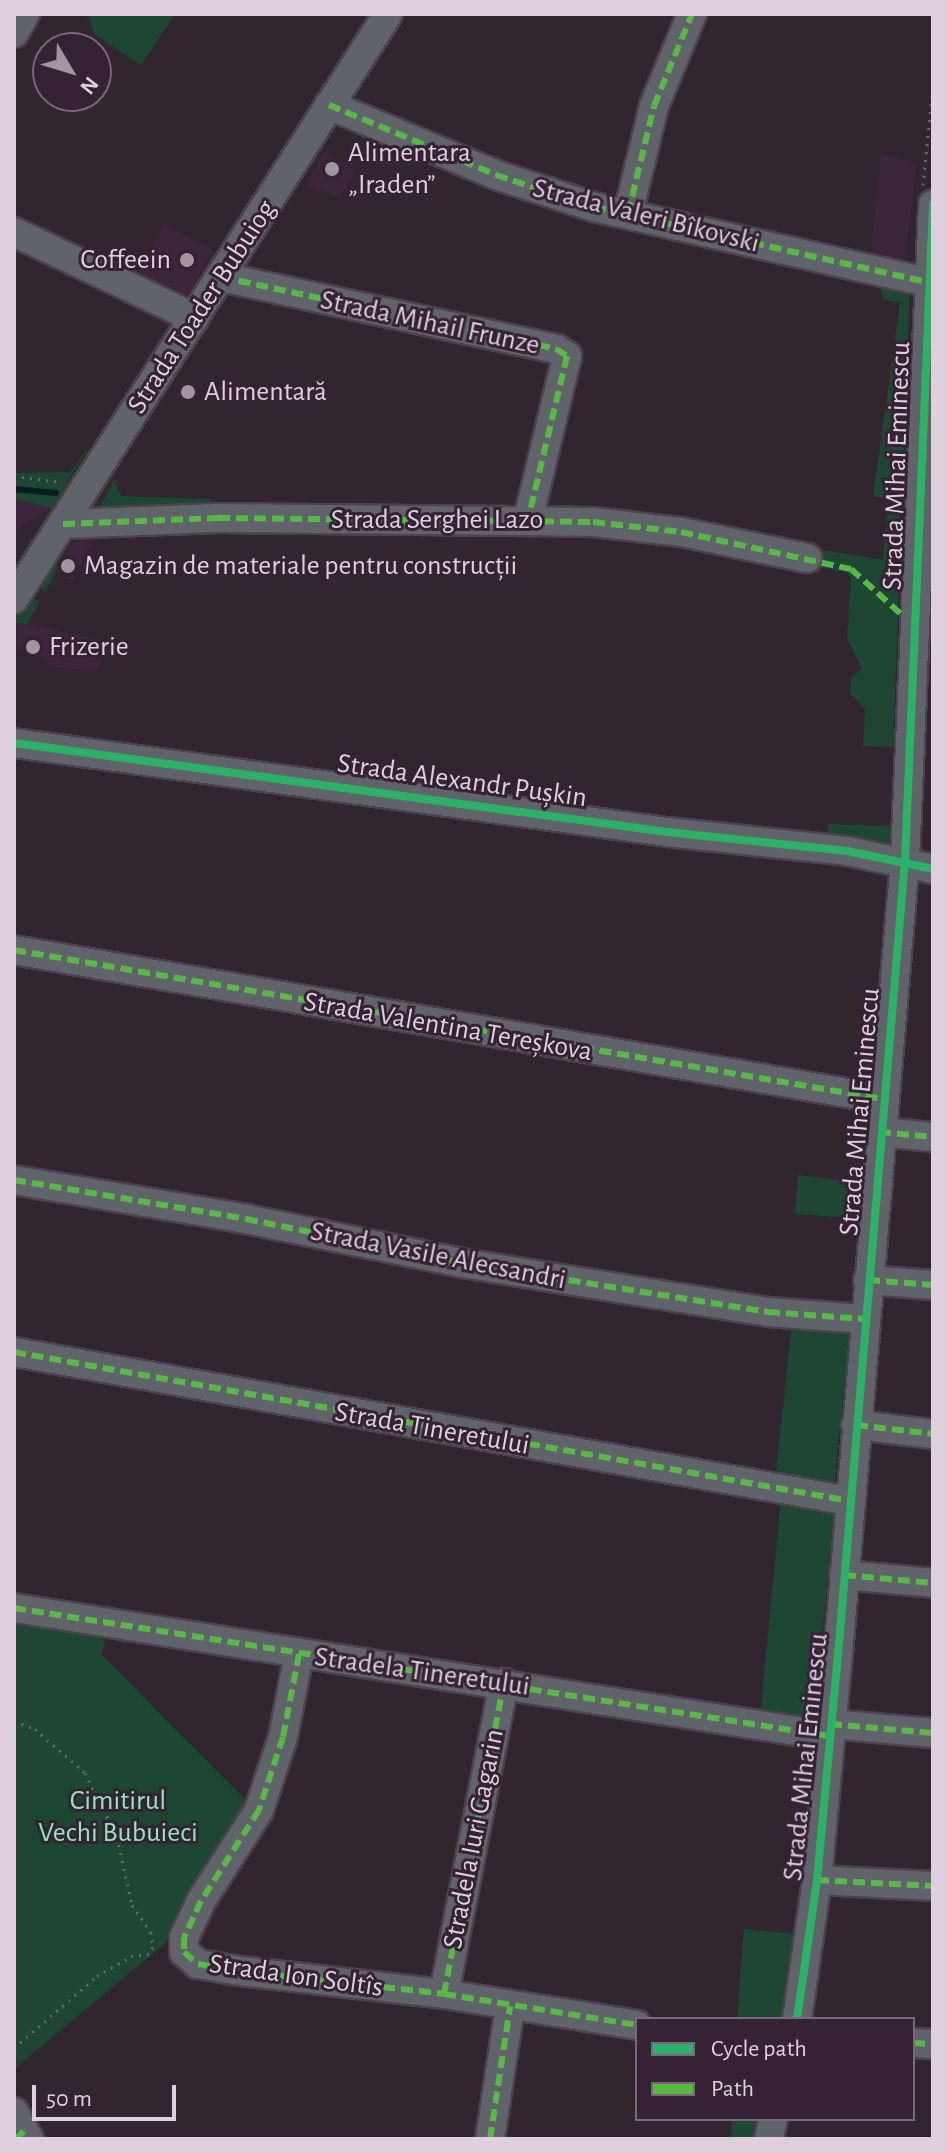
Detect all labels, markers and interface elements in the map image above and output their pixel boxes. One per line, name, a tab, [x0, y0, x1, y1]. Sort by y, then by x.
north arrow	[32, 32, 112, 112]
text: N	[76, 73, 103, 98]
place label: Alimentara „Iraden”	[348, 136, 471, 202]
marker: Alimentara „Iraden”	[323, 160, 341, 178]
street label: Strada Valeri Bîkovski	[529, 172, 763, 260]
street label: Strada Toader Bubuiog	[120, 194, 284, 420]
place label: Coffeein	[80, 243, 171, 277]
marker: Coffeein	[178, 251, 196, 269]
street label: Strada Mihail Frunze	[317, 283, 543, 363]
street label: Strada Mihai Eminescu	[876, 341, 918, 591]
place label: Alimentară	[204, 375, 327, 409]
marker: Alimentară	[179, 383, 197, 401]
street label: Strada Serghei Lazo	[331, 503, 543, 537]
place label: Magazin de materiale pentru construcții	[84, 549, 517, 583]
marker: Magazin de materiale pentru construcții	[59, 557, 77, 575]
place label: Frizerie	[49, 630, 129, 664]
marker: Frizerie	[24, 638, 42, 656]
street label: Strada Alexandr Pușkin	[335, 747, 589, 815]
street label: Strada Valentina Tereșkova	[301, 985, 595, 1069]
street label: Strada Mihai Eminescu	[832, 987, 888, 1237]
street label: Strada Vasile Alecsandri	[308, 1215, 568, 1297]
street label: Strada Tineretului	[332, 1395, 532, 1463]
street label: Strada Mihai Eminescu	[776, 1632, 836, 1882]
street label: Stradela Tineretului	[312, 1640, 532, 1704]
street label: Stradela Iuri Gagarin	[436, 1726, 512, 1952]
park label: Cimitirul Vechi Bubuieci	[38, 1784, 198, 1850]
street label: Strada Ion Soltîs	[207, 1947, 385, 2005]
legend	[635, 2017, 915, 2121]
text: Cycle path	[711, 2037, 807, 2061]
scale bar	[36, 2069, 180, 2119]
text: Path	[711, 2077, 754, 2101]
text: 50 m	[46, 2087, 92, 2111]

